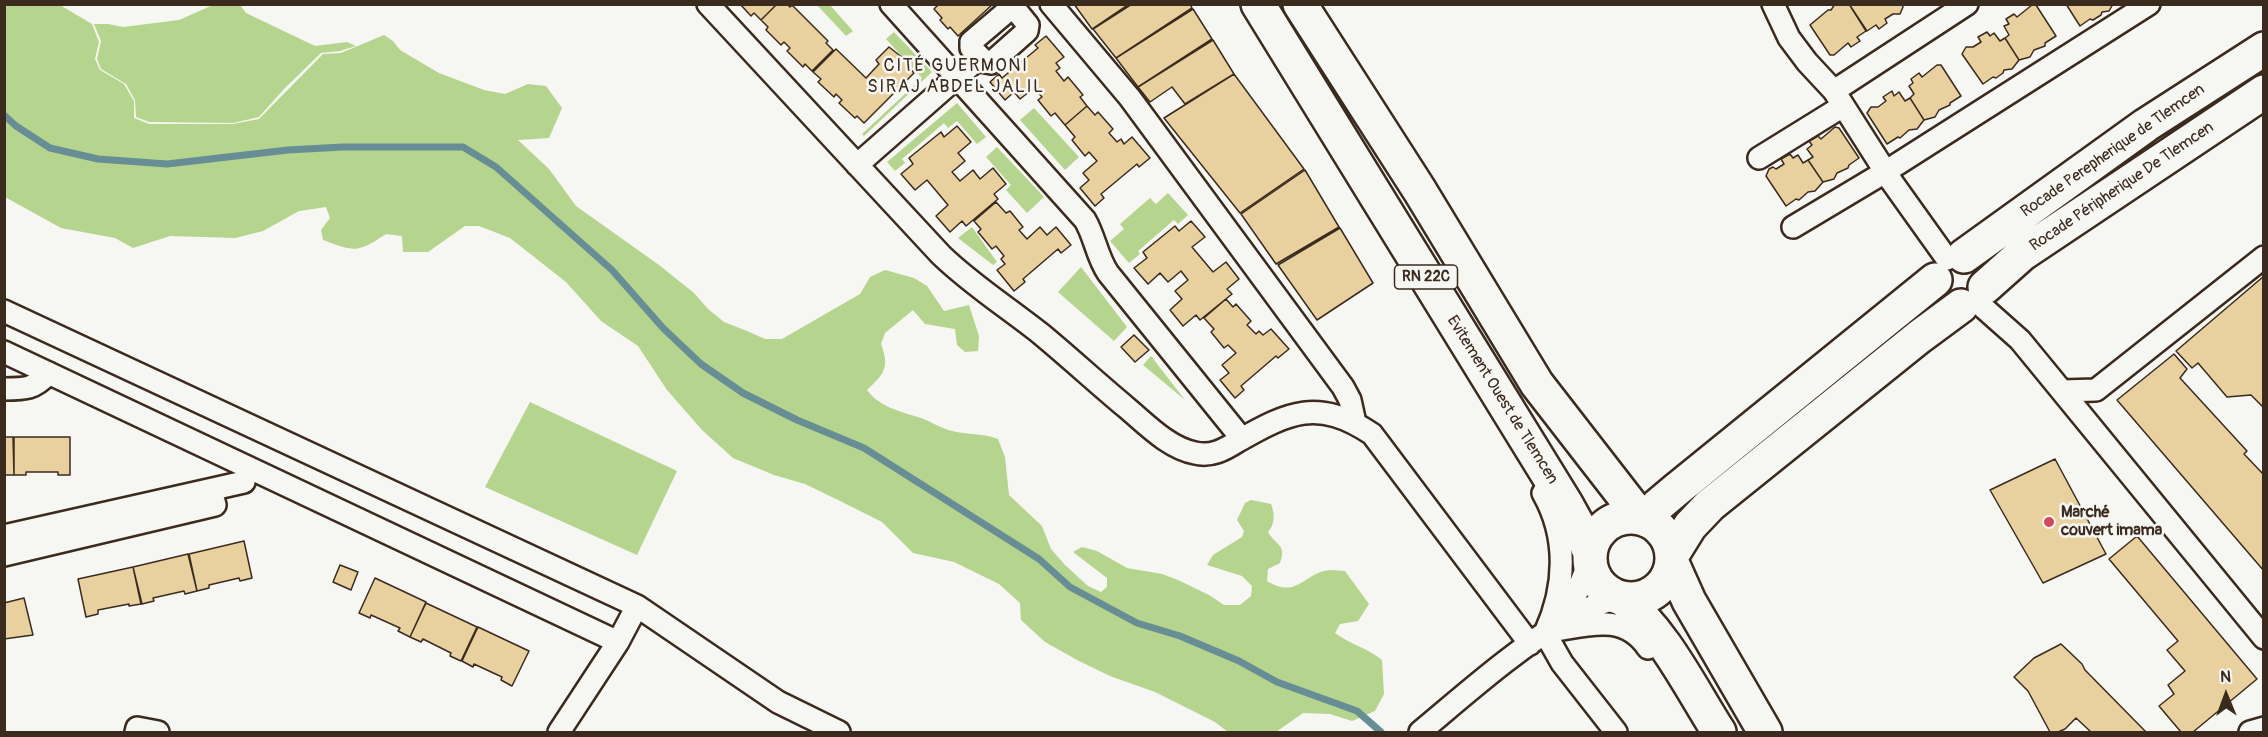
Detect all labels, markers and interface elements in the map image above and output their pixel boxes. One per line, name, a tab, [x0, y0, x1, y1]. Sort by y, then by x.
district label: CITÉ GUERMONI SIRAJ ABDEL JALIL	[867, 55, 1045, 98]
street label: Rocade Perepherique de Tlemcen	[2017, 80, 2209, 222]
street label: Rocade Péripherique De Tlemcen	[2026, 118, 2218, 256]
road number: RN 22C	[1394, 265, 1458, 289]
street label: Evitement Ouest de Tlemcen	[1442, 312, 1562, 488]
place label: Marché couvert imama	[2061, 503, 2162, 541]
marker: Marché couvert imama	[2042, 515, 2056, 529]
north arrow	[2196, 665, 2256, 725]
text: N	[2220, 667, 2231, 687]

